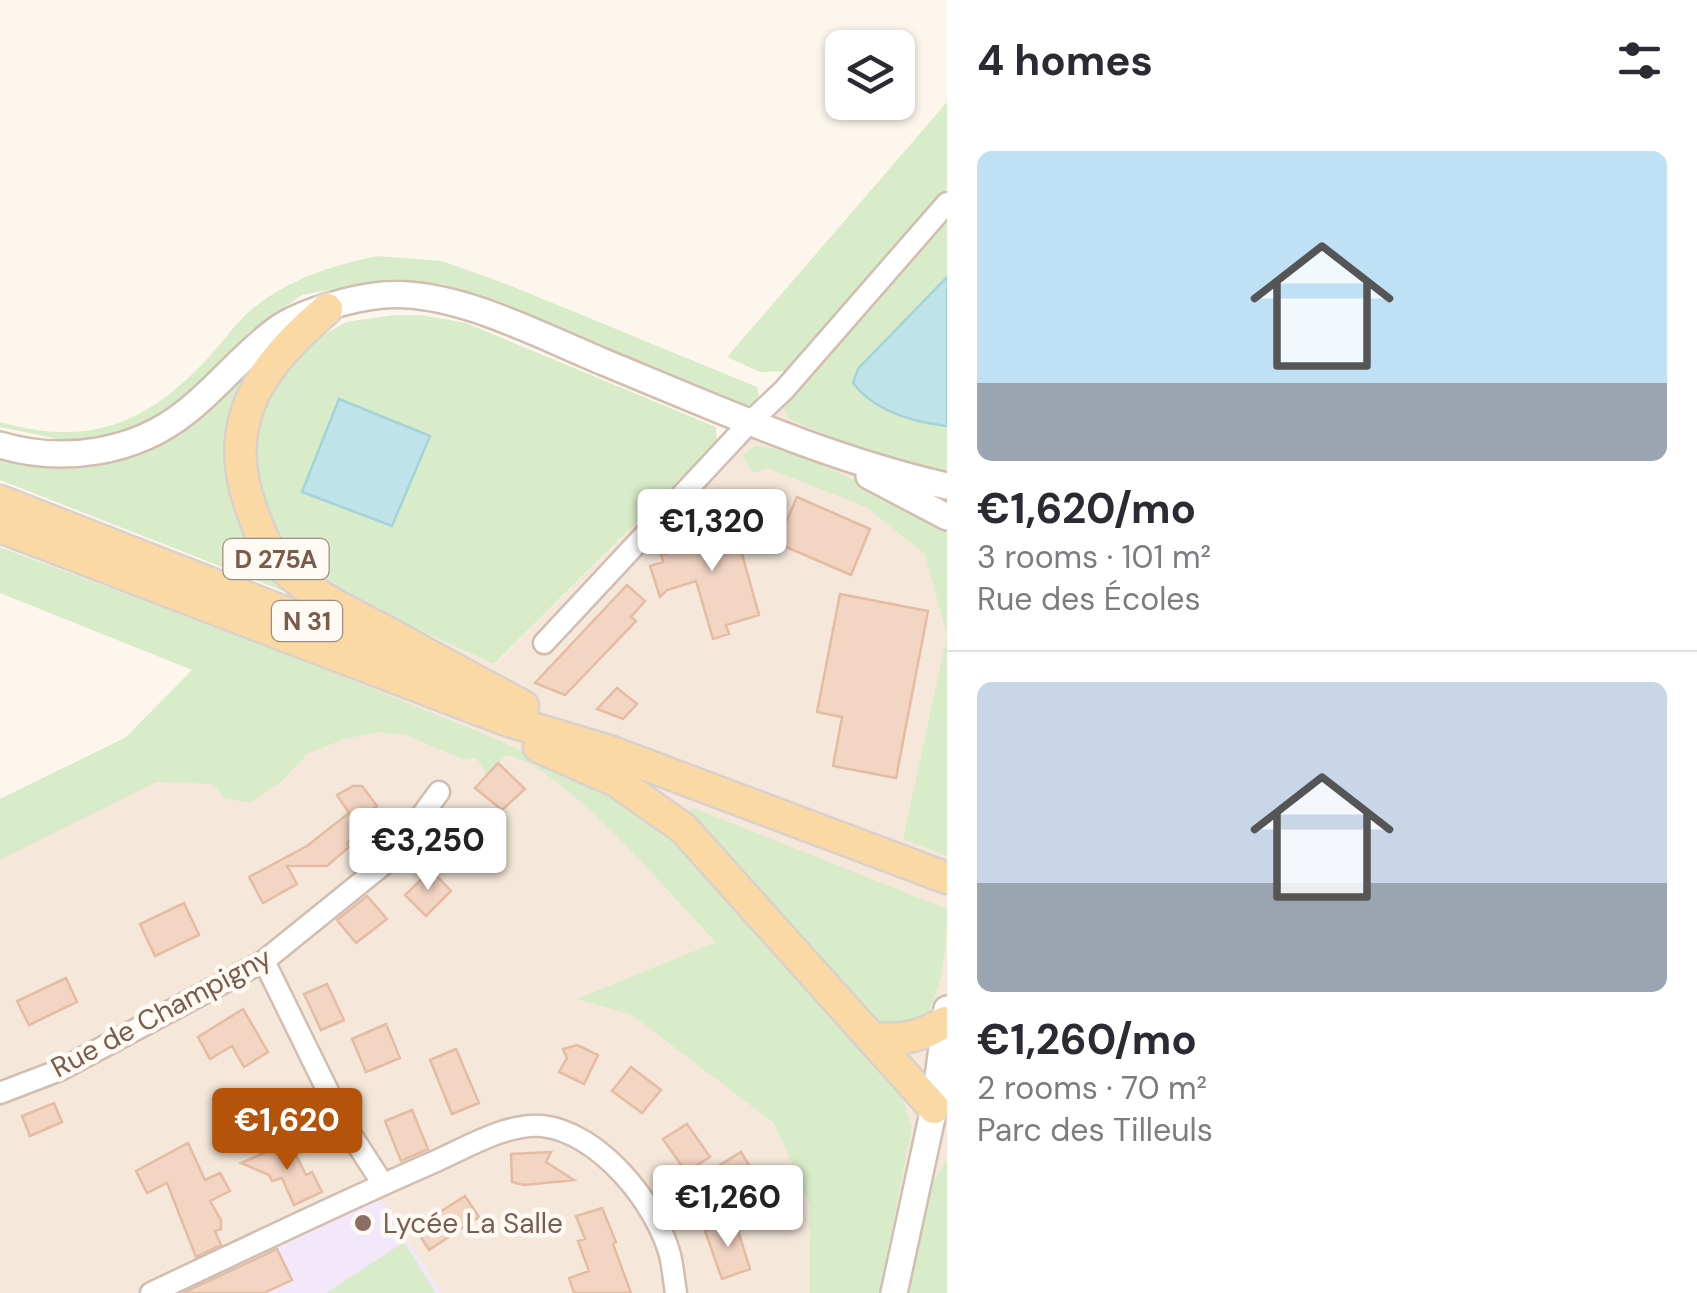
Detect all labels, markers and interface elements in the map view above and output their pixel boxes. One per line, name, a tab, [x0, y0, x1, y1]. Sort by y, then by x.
map controls	[825, 30, 915, 120]
button: layers	[825, 30, 915, 120]
text: 4 homes	[977, 33, 1153, 88]
icon: filters	[1612, 33, 1667, 88]
icon: home	[1232, 216, 1412, 396]
text: €1,620/mo	[977, 481, 1196, 536]
pin: €1,320	[631, 489, 793, 574]
text: €1,320	[660, 500, 764, 542]
text: 3 rooms · 101 m²	[977, 536, 1211, 578]
road number: D 275A	[224, 539, 328, 579]
text: Rue des Écoles	[977, 578, 1201, 620]
road number: N 31	[272, 601, 342, 641]
icon: home	[1232, 747, 1412, 927]
pin: €3,250	[347, 808, 509, 893]
text: €3,250	[371, 819, 485, 861]
street label: Rue de Champigny	[45, 939, 278, 1086]
text: €1,260/mo	[977, 1012, 1197, 1067]
text: 2 rooms · 70 m²	[977, 1067, 1207, 1109]
pin: €1,620	[206, 1088, 368, 1173]
text: €1,620	[234, 1099, 340, 1141]
text: Parc des Tilleuls	[977, 1109, 1213, 1151]
pin: €1,260	[647, 1165, 809, 1250]
text: €1,260	[675, 1176, 781, 1218]
place label: Lycée La Salle	[383, 1205, 563, 1242]
marker: Lycée La Salle	[352, 1212, 374, 1234]

